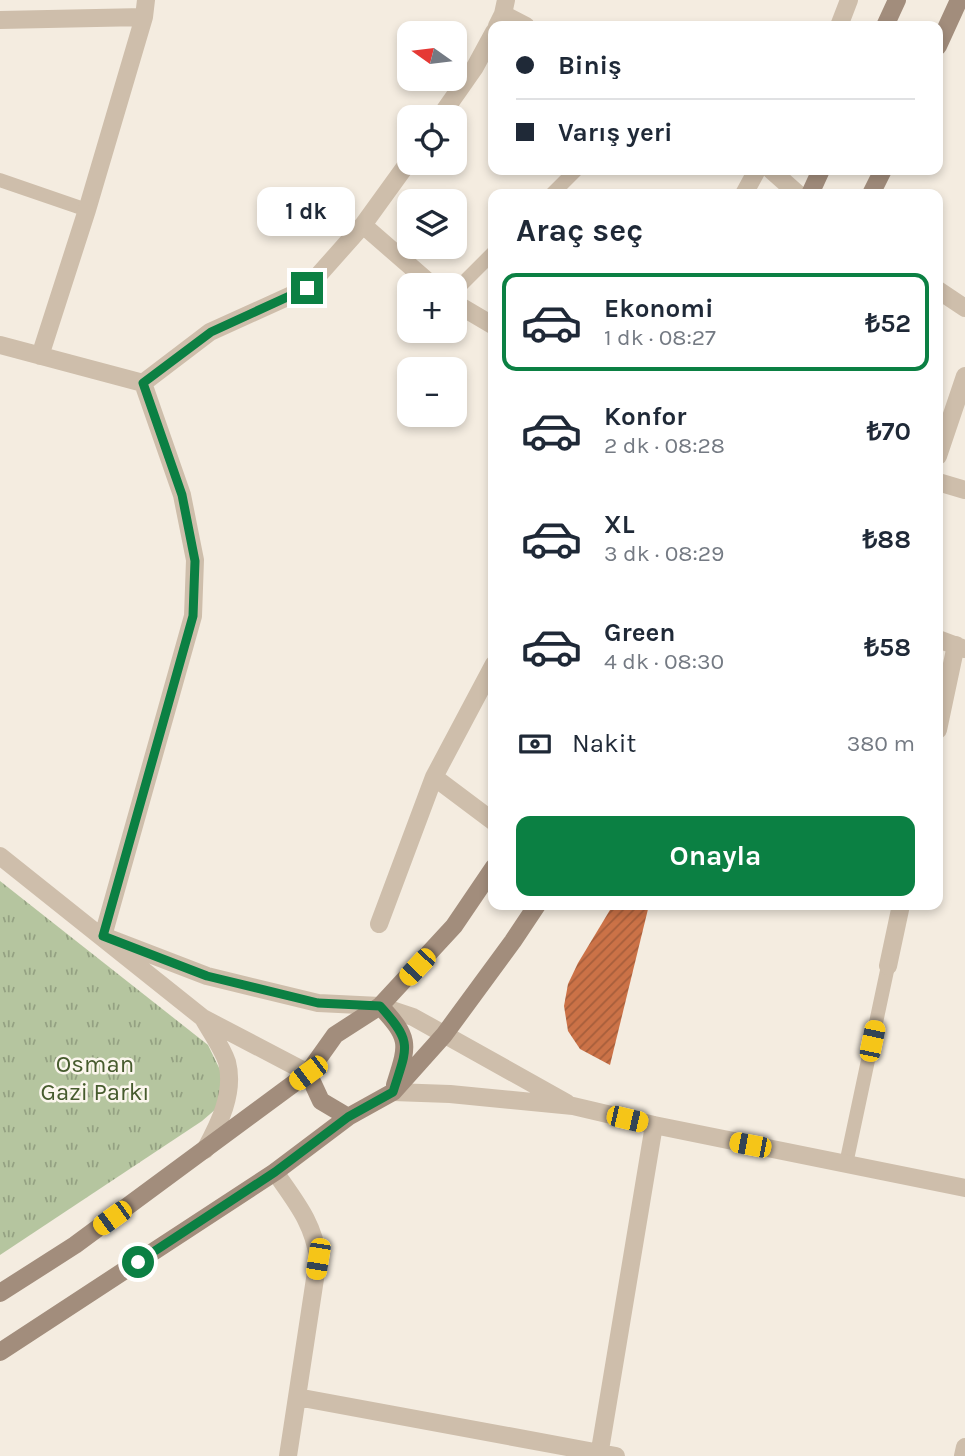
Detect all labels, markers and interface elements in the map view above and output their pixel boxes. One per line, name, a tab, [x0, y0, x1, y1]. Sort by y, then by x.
north arrow	[397, 21, 467, 91]
map controls	[397, 21, 467, 427]
text: Biniş	[558, 50, 622, 81]
button: locate	[397, 105, 467, 175]
text: Varış yeri	[558, 117, 672, 148]
callout: 1 dk	[258, 187, 356, 236]
button: layers	[397, 189, 467, 259]
text: 1 dk	[285, 198, 327, 225]
text: Araç seç	[516, 212, 643, 249]
route end	[291, 272, 323, 304]
button: +	[397, 273, 467, 343]
icon: car	[520, 291, 583, 354]
text: Ekonomi	[604, 293, 713, 324]
text: ₺52	[865, 308, 911, 339]
text: 1 dk · 08:27	[604, 324, 716, 351]
button: −	[397, 357, 467, 427]
icon: car	[520, 399, 583, 462]
text: Konfor	[604, 401, 686, 432]
text: ₺70	[867, 416, 911, 447]
text: 2 dk · 08:28	[604, 432, 725, 459]
icon: car	[520, 507, 583, 570]
text: XL	[604, 509, 635, 540]
text: ₺88	[863, 524, 911, 555]
text: 3 dk · 08:29	[604, 540, 724, 567]
icon: car	[520, 615, 583, 678]
text: Green	[604, 617, 676, 648]
text: ₺58	[864, 632, 911, 663]
text: 4 dk · 08:30	[604, 648, 724, 675]
icon: cash	[516, 725, 554, 763]
text: Nakit	[572, 728, 636, 759]
text: 380 m	[847, 730, 915, 757]
button: Onayla	[516, 816, 915, 896]
car	[395, 944, 440, 990]
car	[858, 1018, 887, 1064]
park label: Osman Gazi Parkı	[41, 1050, 149, 1106]
car	[285, 1052, 332, 1094]
car	[605, 1104, 650, 1134]
car	[728, 1131, 773, 1159]
car	[89, 1197, 136, 1239]
car	[305, 1237, 332, 1281]
route start	[122, 1246, 154, 1278]

